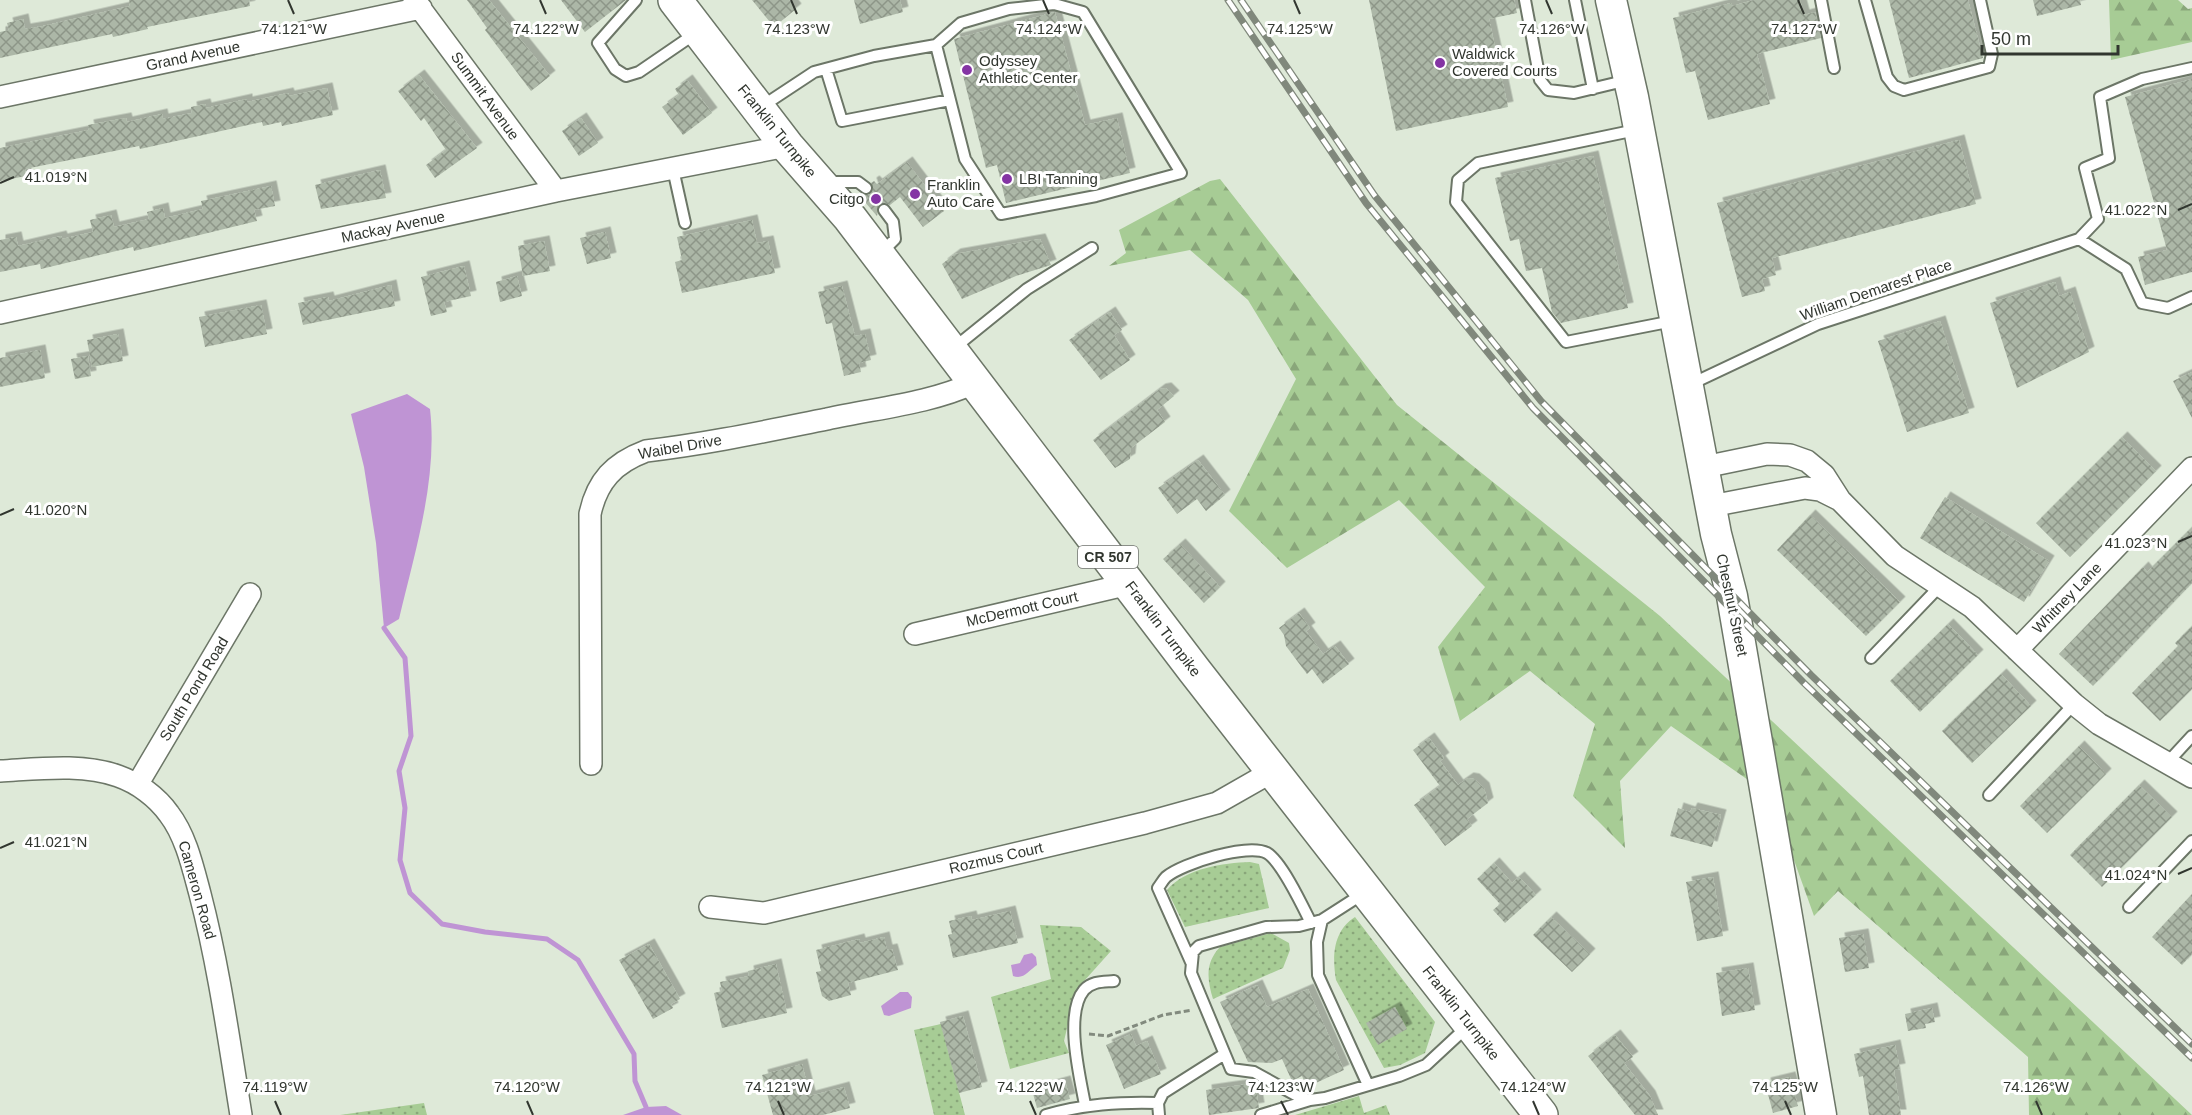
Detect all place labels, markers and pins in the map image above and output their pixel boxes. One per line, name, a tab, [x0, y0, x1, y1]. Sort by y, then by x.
place label: Waldwick Covered Courts	[1452, 45, 1557, 79]
place label: Odyssey Athletic Center	[979, 52, 1077, 86]
marker: Waldwick Covered Courts	[1433, 56, 1447, 70]
marker: Odyssey Athletic Center	[960, 63, 974, 77]
place label: LBI Tanning	[1019, 170, 1098, 187]
marker: LBI Tanning	[1000, 172, 1014, 186]
place label: Franklin Auto Care	[927, 176, 995, 210]
marker: Franklin Auto Care	[908, 187, 922, 201]
place label: Citgo	[829, 190, 864, 207]
marker: Citgo	[869, 192, 883, 206]

